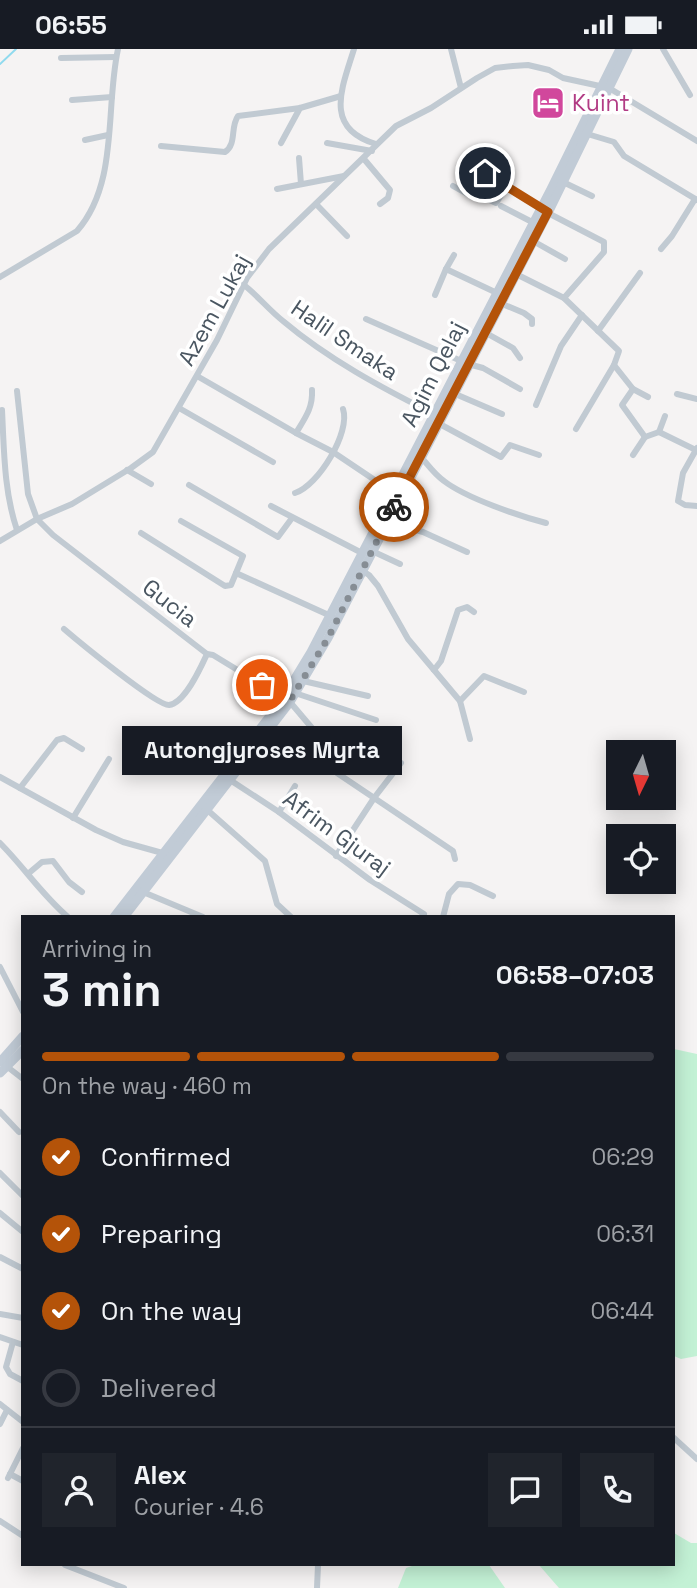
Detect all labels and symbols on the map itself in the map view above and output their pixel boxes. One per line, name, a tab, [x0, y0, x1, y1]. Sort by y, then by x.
hotel icon: Kuint	[529, 84, 567, 122]
place label: Kuint	[572, 88, 630, 118]
pin	[455, 143, 515, 203]
street label: Azem Lukaj	[171, 249, 257, 371]
street label: Halil Smaka	[285, 293, 405, 387]
street label: Agim Qelaj	[394, 316, 472, 432]
courier	[359, 472, 429, 542]
street label: Gucia	[136, 572, 204, 634]
pin	[232, 655, 292, 715]
callout: Autongjyroses Myrta	[122, 727, 402, 776]
north arrow	[606, 740, 676, 810]
street label: Afrim Gjuraj	[277, 784, 397, 882]

